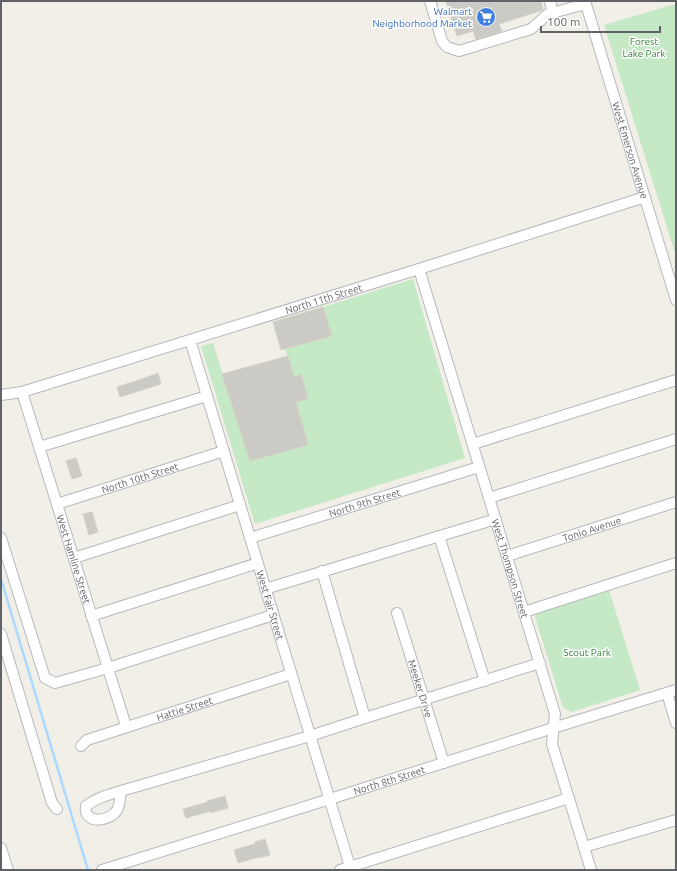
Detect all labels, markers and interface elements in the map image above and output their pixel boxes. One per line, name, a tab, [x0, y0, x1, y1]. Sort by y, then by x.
place label: Walmart Neighborhood Market	[372, 6, 472, 29]
supermarket icon: Walmart Neighborhood Market	[475, 6, 497, 28]
scale bar	[541, 8, 660, 34]
text: 100 m	[547, 15, 580, 28]
park label: Forest Lake Park	[623, 36, 665, 59]
street label: West Emerson Avenue	[610, 101, 650, 200]
street label: North 11th Street	[284, 282, 364, 316]
street label: North 10th Street	[100, 461, 180, 495]
street label: North 9th Street	[328, 487, 402, 519]
street label: West Hamline Street	[55, 513, 93, 605]
street label: Tonio Avenue	[561, 515, 623, 544]
street label: West Thompson Street	[490, 518, 530, 619]
street label: West Fair Street	[254, 569, 286, 641]
park label: Scout Park	[563, 647, 611, 658]
street label: Meeker Drive	[406, 658, 434, 719]
street label: Hattie Street	[155, 695, 214, 723]
street label: North 8th Street	[352, 764, 427, 797]

